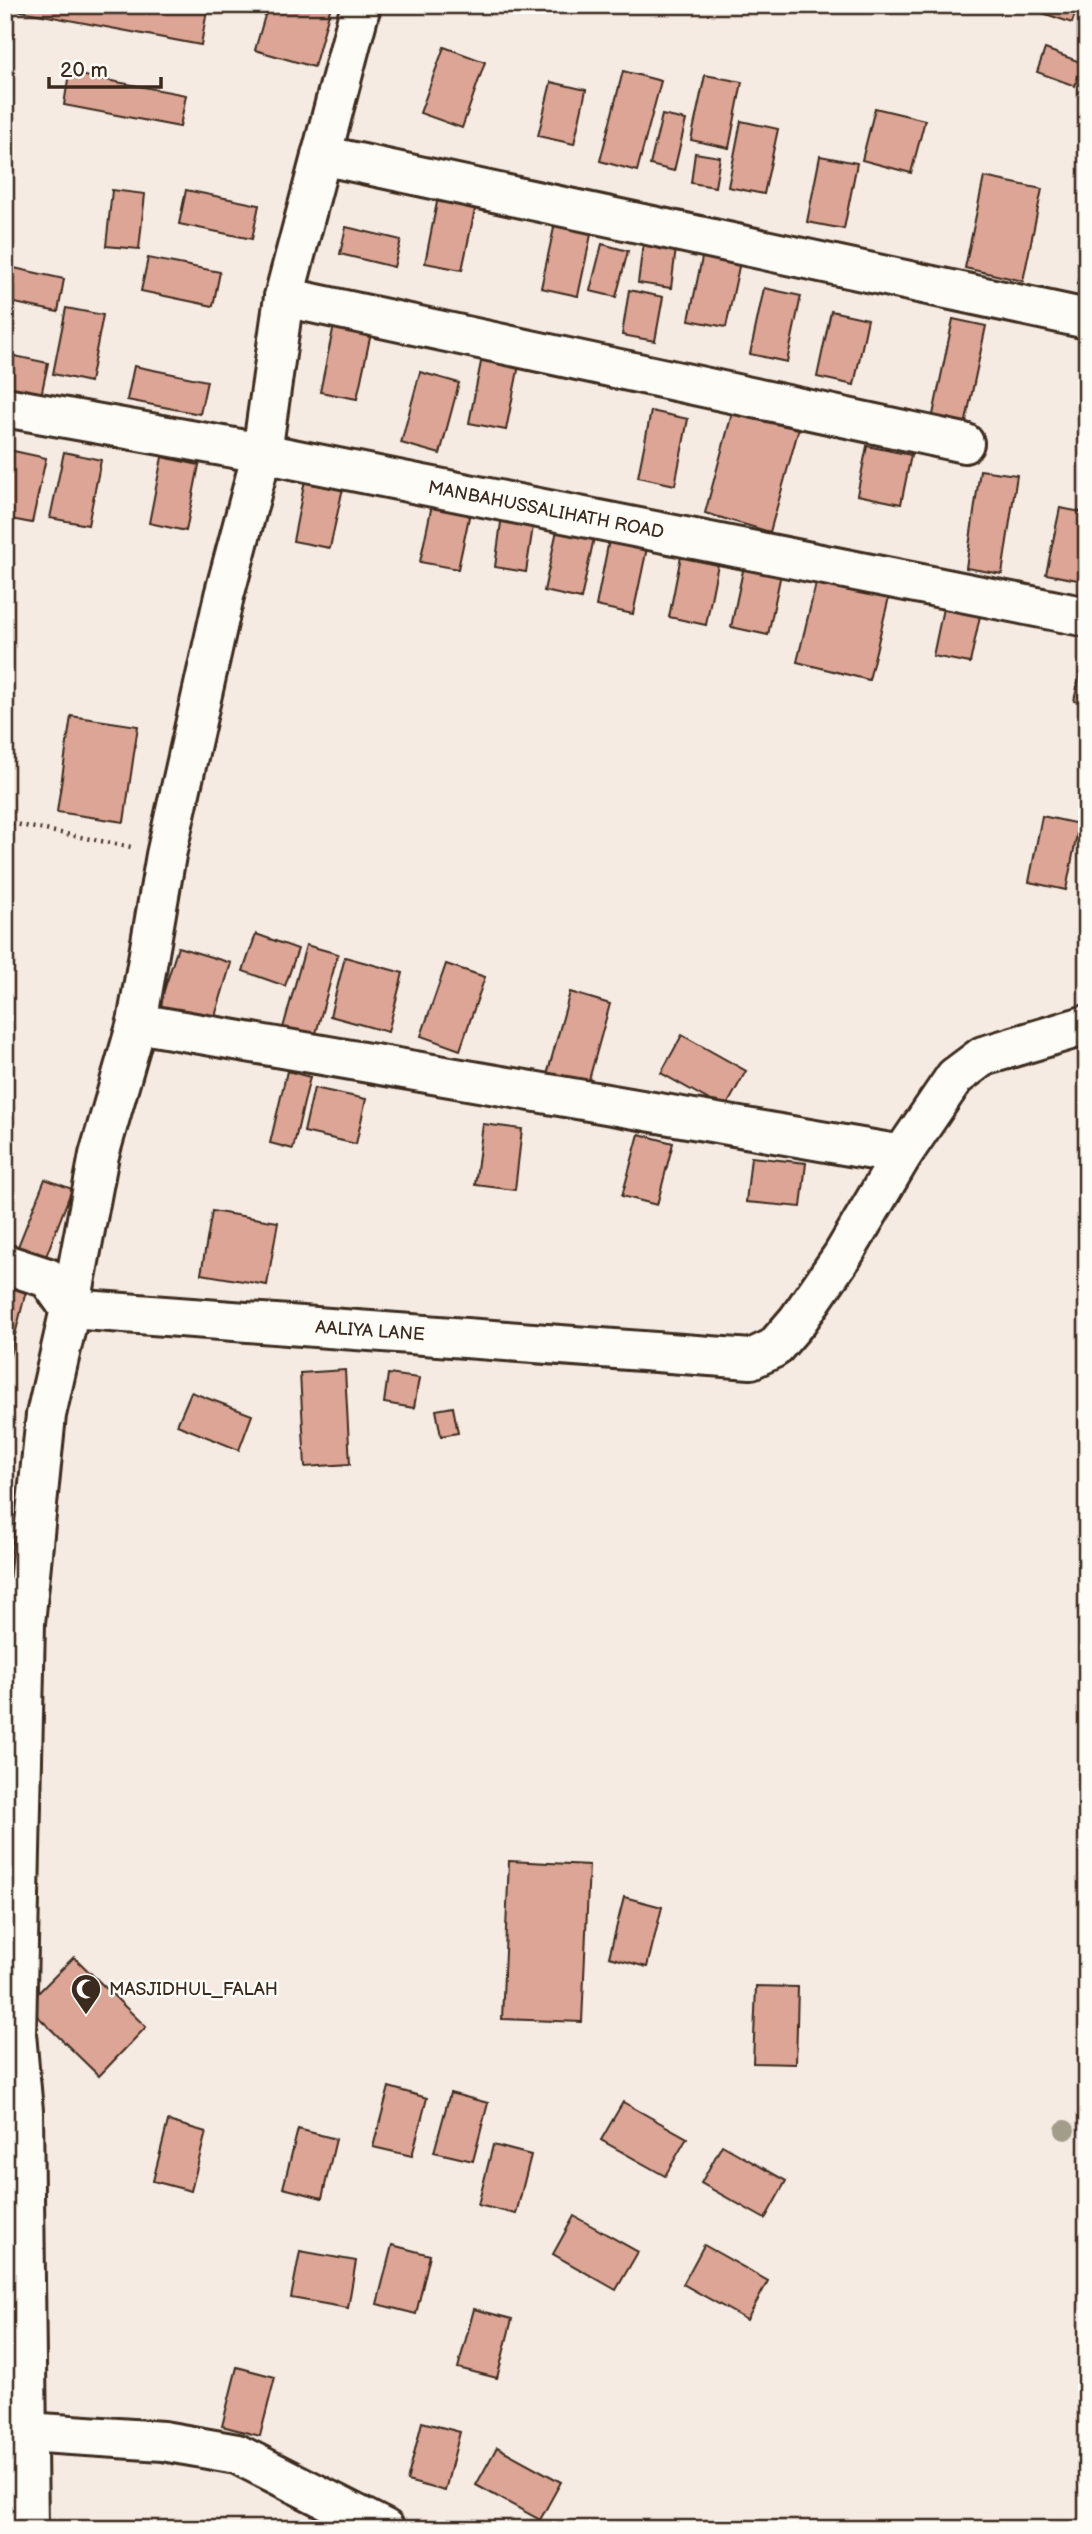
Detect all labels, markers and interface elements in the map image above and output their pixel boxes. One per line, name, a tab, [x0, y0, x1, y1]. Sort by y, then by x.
scale bar	[49, 46, 161, 90]
text: 20 m	[60, 58, 108, 83]
street label: MANBAHUSSALIHATH ROAD	[426, 477, 666, 543]
street label: AALIYA LANE	[315, 1317, 426, 1345]
mosque icon: MASJIDHUL_FALAH	[69, 1972, 103, 2016]
place label: MASJIDHUL_FALAH	[109, 1979, 278, 2000]

